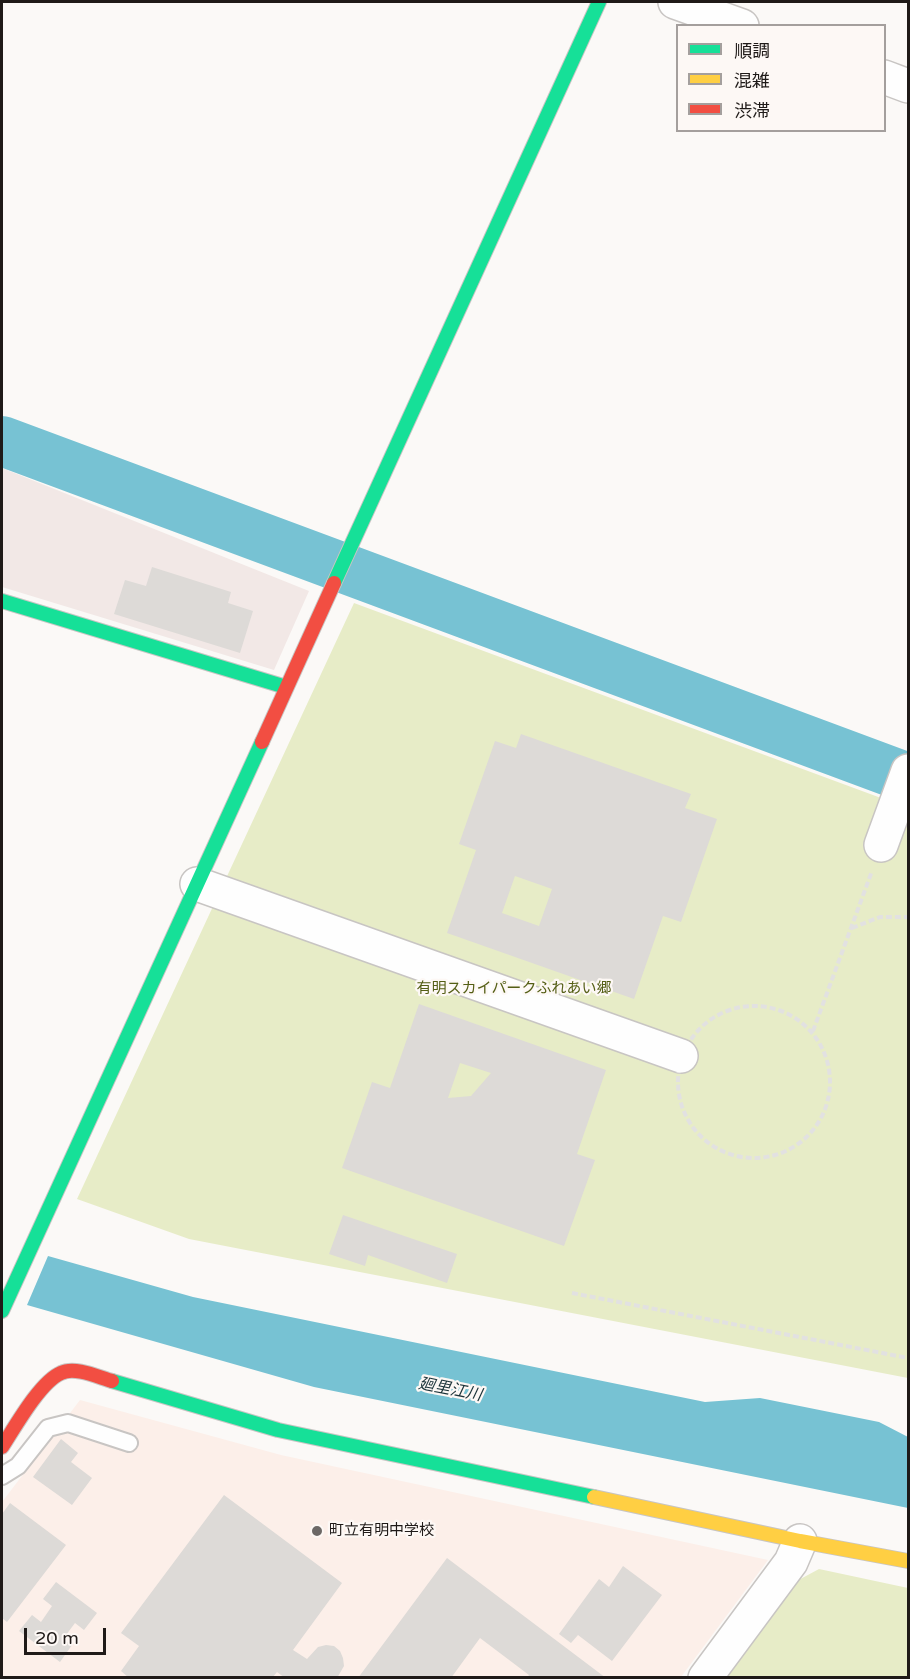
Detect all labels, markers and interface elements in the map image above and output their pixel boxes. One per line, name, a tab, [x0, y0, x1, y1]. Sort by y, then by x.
legend	[676, 24, 886, 132]
text: 順調	[734, 40, 770, 62]
text: 混雑	[734, 70, 770, 92]
text: 渋滞	[734, 100, 770, 122]
park label: 有明スカイパークふれあい郷	[417, 980, 611, 998]
water label: 廻里江川	[417, 1374, 483, 1406]
place label: 町立有明中学校	[329, 1522, 434, 1540]
marker: 町立有明中学校	[310, 1524, 324, 1538]
scale bar	[27, 1616, 110, 1654]
text: 20 m	[35, 1627, 79, 1649]

